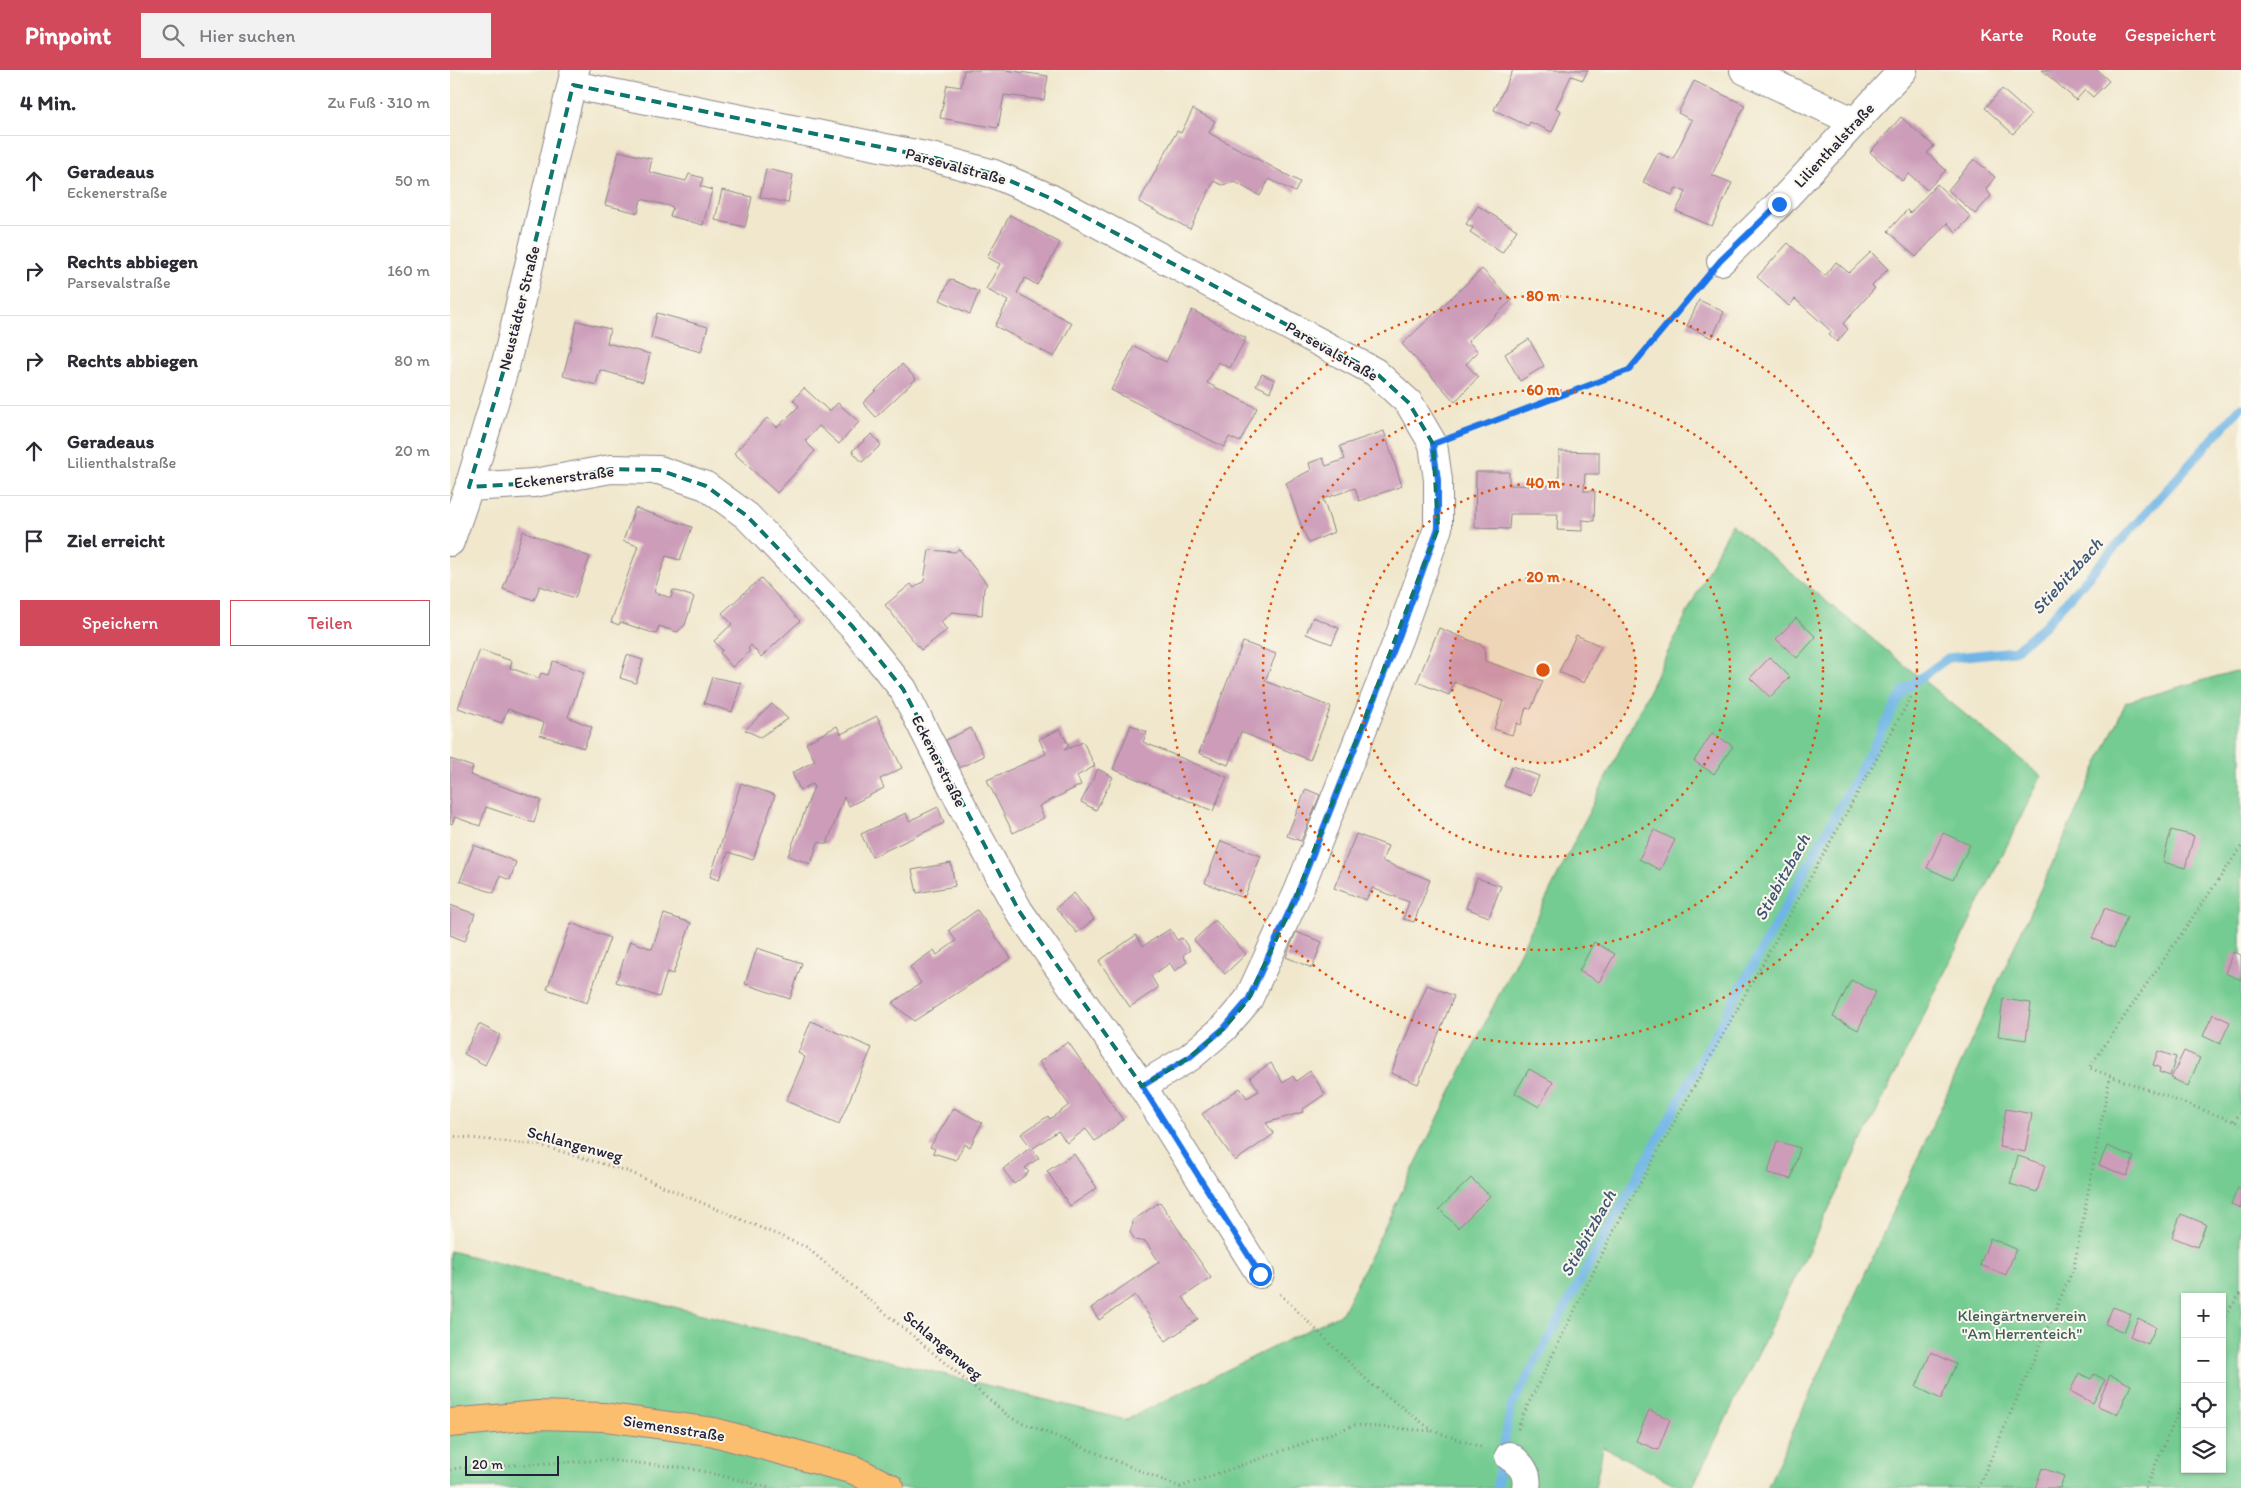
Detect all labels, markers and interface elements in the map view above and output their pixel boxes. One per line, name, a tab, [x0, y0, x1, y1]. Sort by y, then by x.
search box	[141, 13, 491, 58]
text: Pinpoint	[25, 21, 111, 50]
icon: search	[159, 21, 187, 49]
text: Hier suchen	[199, 24, 295, 47]
text: Karte	[1980, 24, 2023, 46]
text: Route	[2051, 24, 2097, 46]
text: Gespeichert	[2125, 24, 2216, 46]
text: 4 Min.	[20, 90, 76, 115]
text: Zu Fuß · 310 m	[328, 93, 430, 112]
street label: Lilienthalstraße	[1790, 98, 1878, 191]
street label: Parsevalstraße	[904, 143, 1008, 189]
text: Geradeaus	[67, 160, 154, 183]
icon: ahead	[20, 167, 48, 195]
text: 50 m	[395, 171, 430, 190]
text: Eckenerstraße	[67, 183, 167, 202]
route end	[1768, 193, 1791, 216]
street label: Neustädter Straße	[494, 244, 544, 372]
text: Rechts abbiegen	[67, 250, 198, 273]
icon: right	[20, 257, 48, 285]
text: 160 m	[387, 261, 430, 280]
text: Parsevalstraße	[67, 273, 171, 292]
text: 80 m	[1526, 287, 1560, 305]
street label: Parsevalstraße	[1282, 317, 1382, 385]
icon: right	[20, 347, 48, 375]
text: Rechts abbiegen	[67, 349, 198, 372]
text: 80 m	[394, 351, 430, 370]
text: 60 m	[1526, 381, 1560, 399]
text: Geradeaus	[67, 430, 154, 453]
icon: ahead	[20, 437, 48, 465]
text: 20 m	[395, 441, 430, 460]
text: Lilienthalstraße	[67, 453, 176, 472]
street label: Eckenerstraße	[513, 461, 615, 493]
text: 40 m	[1526, 474, 1561, 492]
icon: arrive	[20, 527, 48, 555]
text: Ziel erreicht	[67, 529, 165, 552]
water label: Stiebitzbach	[2027, 533, 2107, 619]
text: 20 m	[1526, 568, 1560, 586]
button: Speichern	[20, 600, 220, 646]
button: Teilen	[230, 600, 430, 646]
centre of rings	[1534, 661, 1552, 679]
street label: Eckenerstraße	[908, 712, 970, 810]
water label: Stiebitzbach	[1749, 829, 1815, 924]
street label: Schlangenweg	[525, 1122, 626, 1166]
water label: Stiebitzbach	[1555, 1185, 1621, 1280]
route start	[1249, 1263, 1272, 1286]
map controls	[2181, 1293, 2226, 1473]
button: +	[2181, 1293, 2226, 1338]
street label: Schlangenweg	[899, 1306, 987, 1384]
park label: Kleingärtnerverein "Am Herrenteich"	[1957, 1306, 2087, 1343]
button: −	[2181, 1338, 2226, 1383]
button: locate	[2181, 1383, 2226, 1428]
street label: Siemensstraße	[622, 1411, 726, 1445]
button: layers	[2181, 1428, 2226, 1473]
scale bar	[465, 1453, 559, 1476]
text: 20 m	[472, 1456, 503, 1473]

